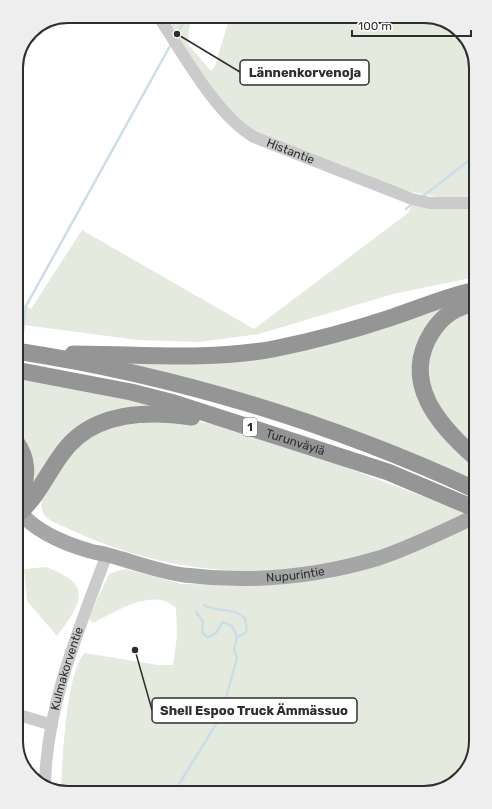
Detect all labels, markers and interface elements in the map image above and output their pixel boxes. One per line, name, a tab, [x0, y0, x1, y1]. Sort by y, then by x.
scale bar	[352, 12, 471, 38]
text: 100 m	[358, 19, 392, 33]
callout: Lännenkorvenoja	[240, 60, 369, 85]
text: Lännenkorvenoja	[249, 65, 361, 80]
street label: Histantie	[265, 136, 317, 167]
road number: 1	[243, 418, 257, 436]
street label: Turunväylä	[264, 426, 327, 458]
street label: Nupurintie	[266, 564, 326, 585]
street label: Kulmakorventie	[48, 625, 86, 712]
callout: Shell Espoo Truck Ämmässuo	[152, 698, 357, 723]
text: Shell Espoo Truck Ämmässuo	[160, 703, 348, 718]

